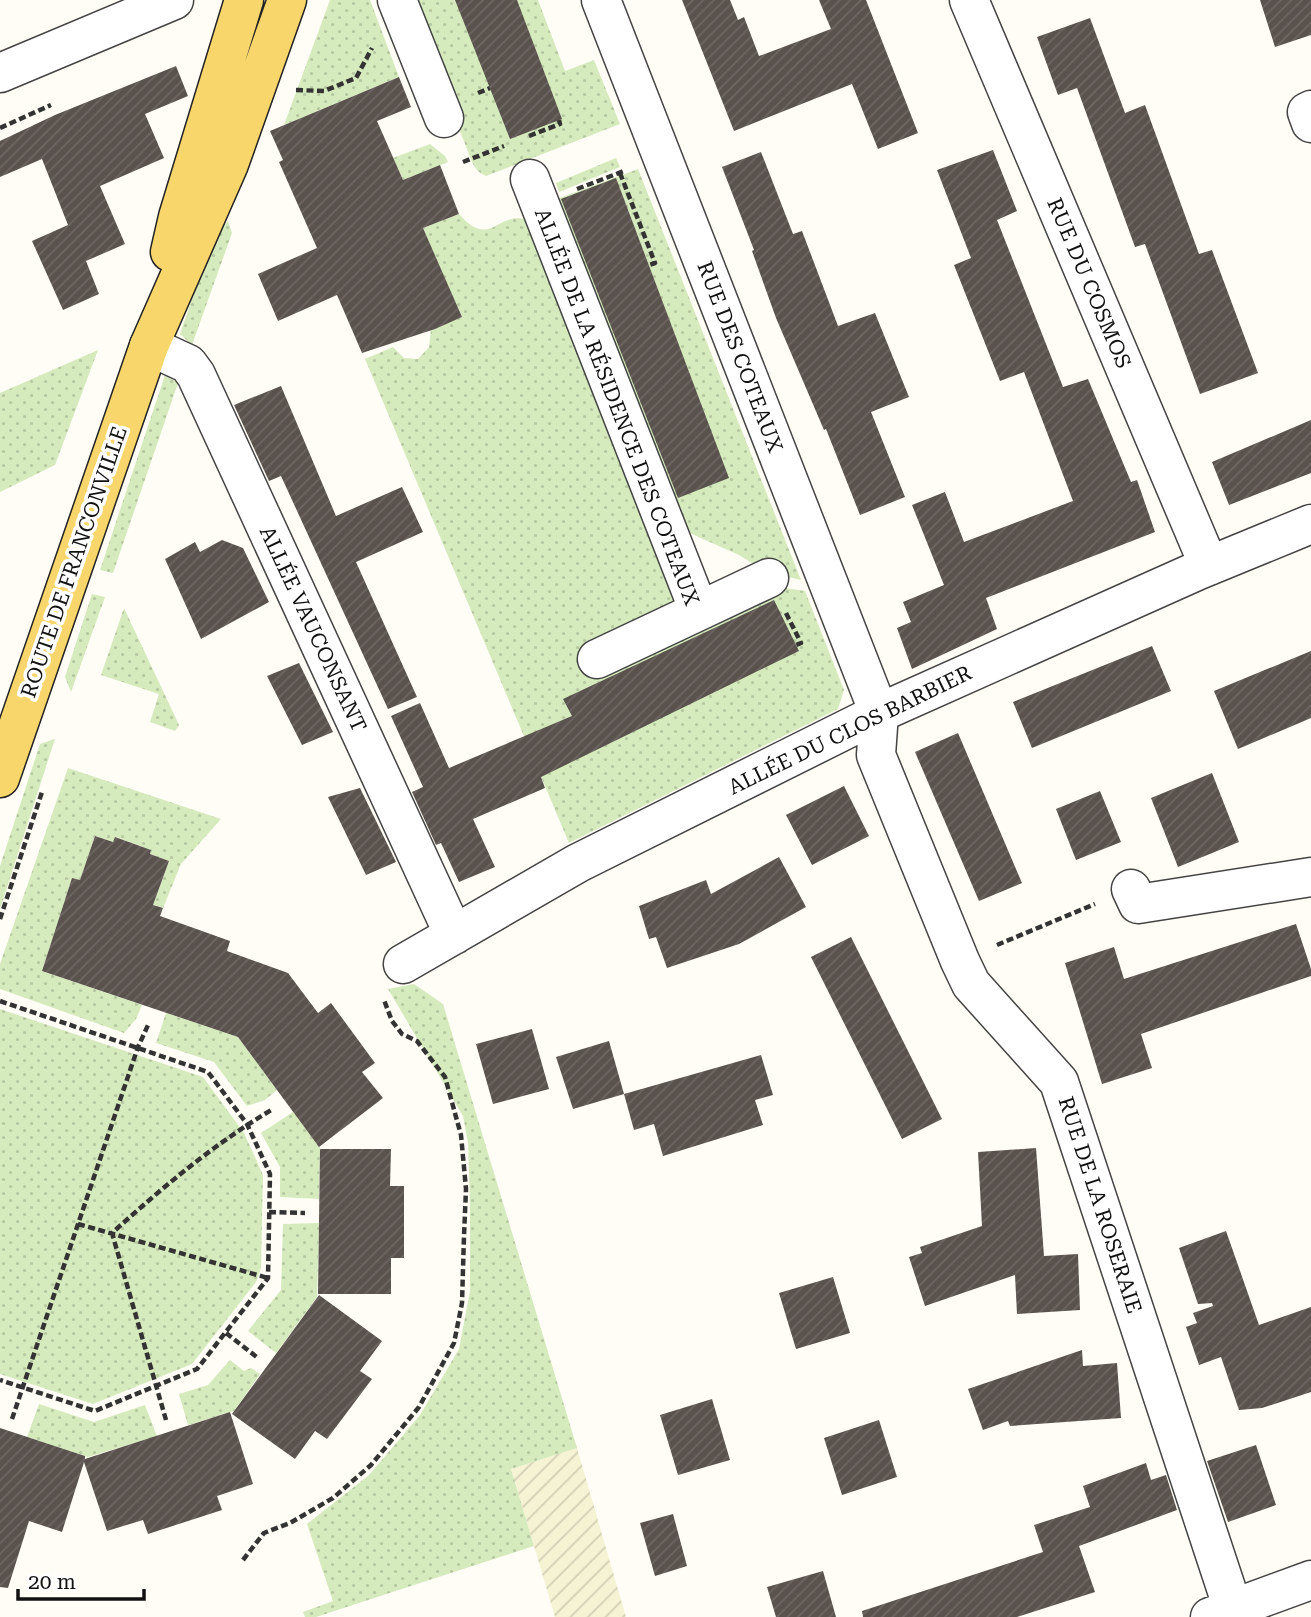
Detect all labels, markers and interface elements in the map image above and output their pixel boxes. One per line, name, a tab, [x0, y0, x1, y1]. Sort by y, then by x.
street label: RUE DU COSMOS	[1042, 194, 1136, 372]
street label: ALLÉE DE LA RÉSIDENCE DES COTEAUX	[530, 205, 705, 609]
street label: RUE DES COTEAUX	[692, 258, 788, 456]
street label: ROUTE DE FRANCONVILLE	[16, 423, 132, 701]
street label: ALLÉE VAUCONSANT	[255, 522, 372, 736]
street label: ALLÉE DU CLOS BARBIER	[724, 660, 976, 799]
street label: RUE DE LA ROSERAIE	[1054, 1094, 1146, 1316]
scale bar	[18, 1558, 144, 1602]
text: 20 m	[28, 1570, 76, 1594]

